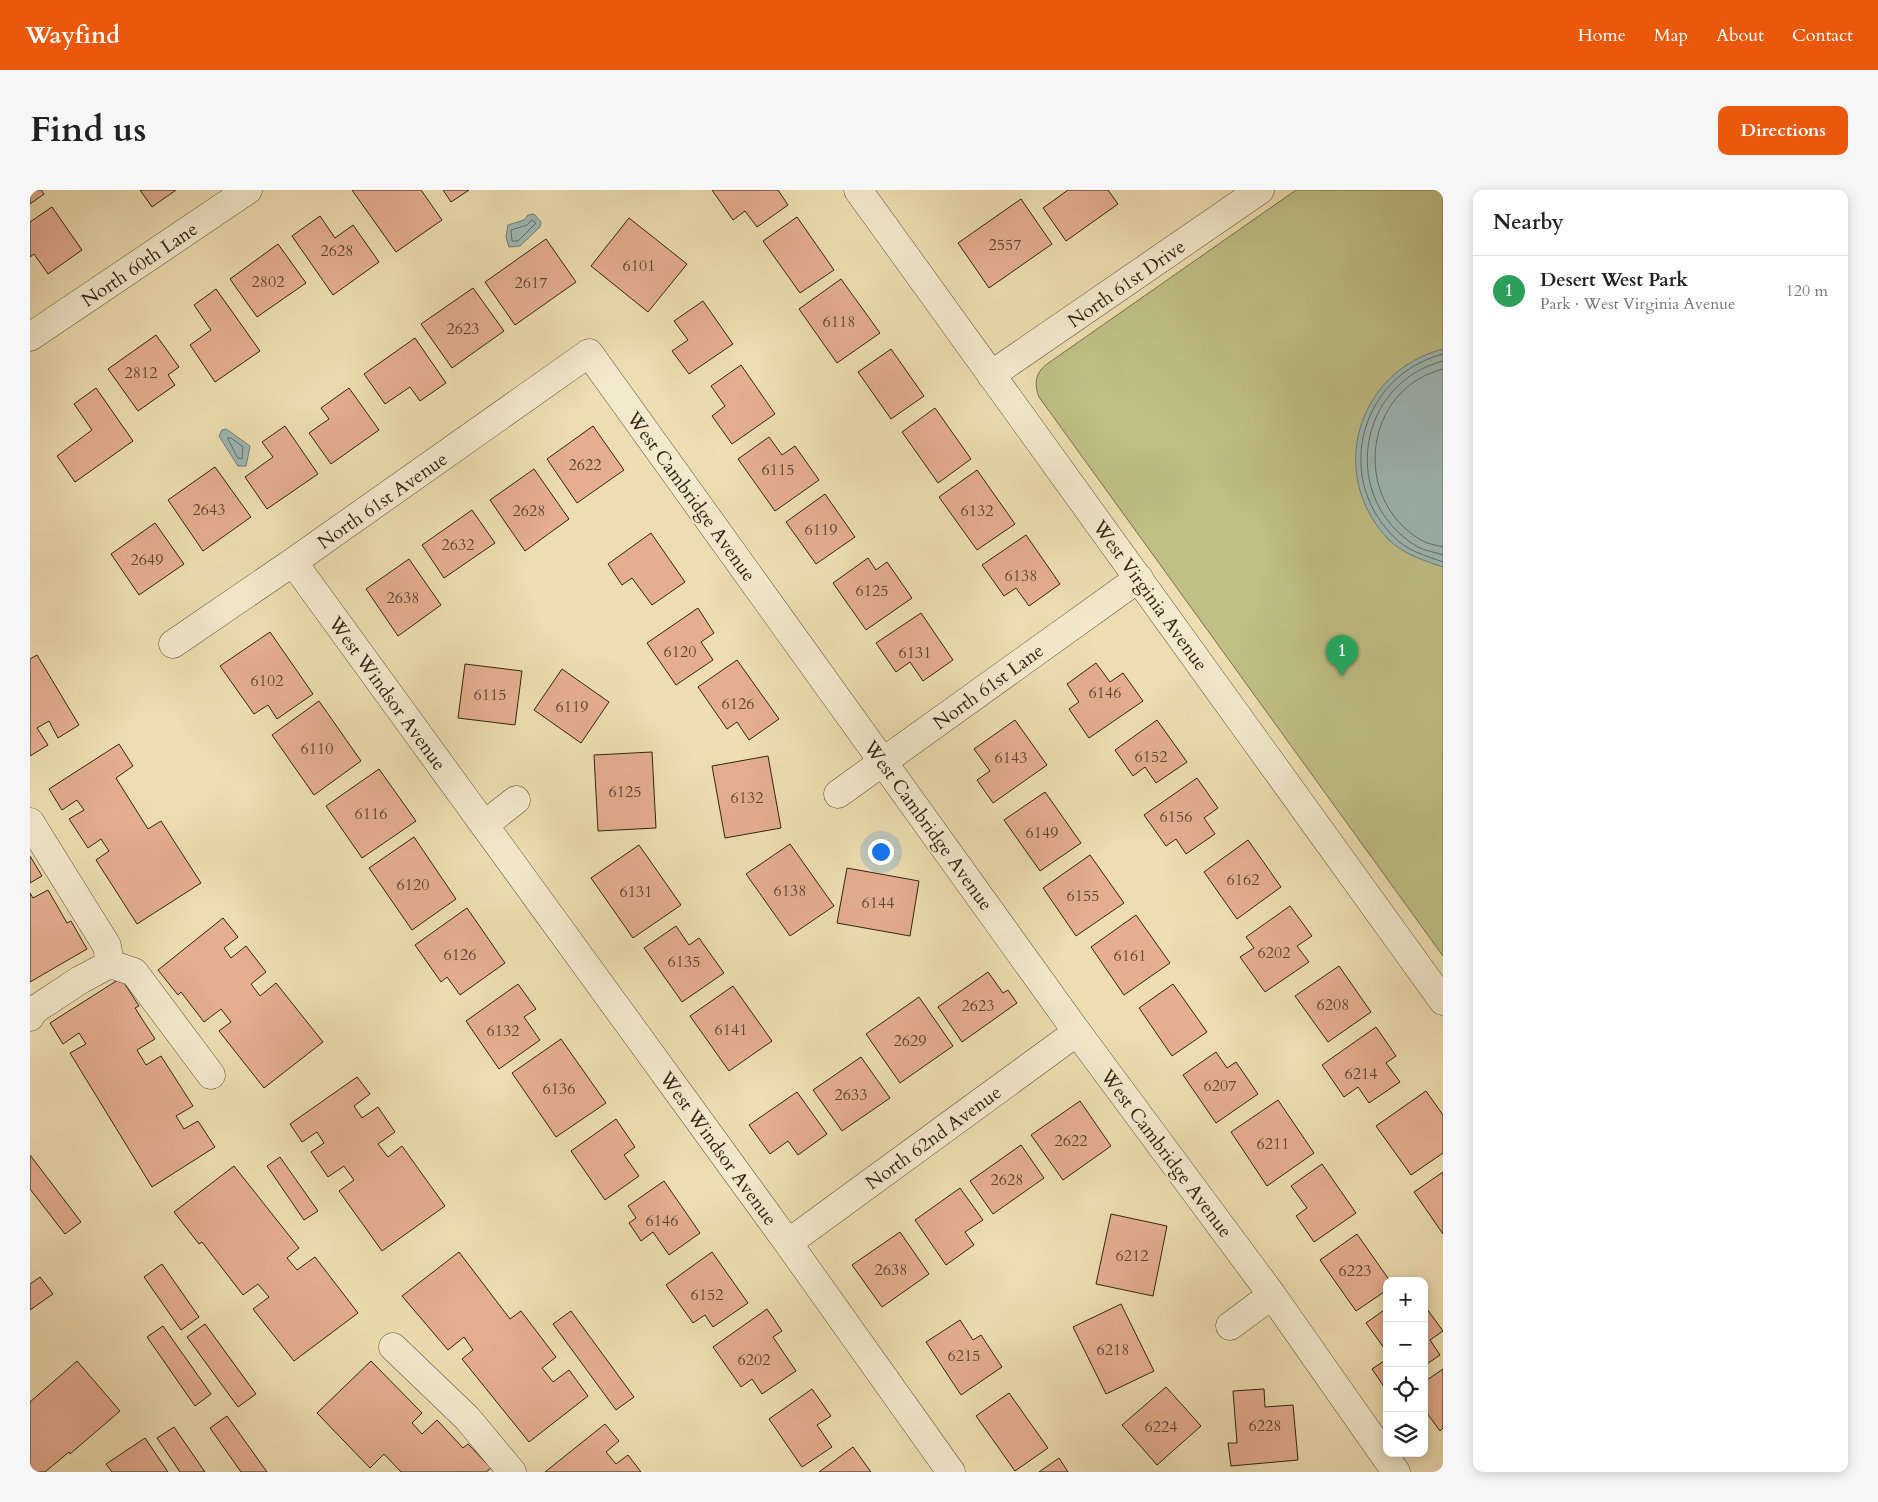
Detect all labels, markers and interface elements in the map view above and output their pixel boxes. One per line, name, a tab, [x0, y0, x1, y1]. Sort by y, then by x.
text: Wayfind	[25, 19, 120, 52]
text: Home	[1578, 23, 1626, 48]
text: Map	[1654, 23, 1688, 48]
text: About	[1716, 23, 1764, 48]
text: Contact	[1792, 23, 1853, 48]
text: Find us	[30, 106, 146, 154]
button: Directions	[1718, 106, 1848, 155]
text: Nearby	[1493, 208, 1564, 237]
street label: North 60th Lane	[76, 216, 203, 313]
house number: 2557	[989, 234, 1021, 256]
street label: North 61st Drive	[1063, 234, 1190, 334]
house number: 2628	[321, 240, 353, 262]
house number: 6101	[623, 255, 655, 277]
text: Desert West Park	[1540, 267, 1688, 293]
house number: 2802	[252, 271, 284, 293]
house number: 2617	[515, 272, 547, 294]
text: 1	[1505, 280, 1513, 302]
text: 120 m	[1786, 280, 1828, 302]
text: Park · West Virginia Avenue	[1540, 293, 1735, 315]
house number: 6118	[823, 311, 855, 333]
house number: 2623	[447, 318, 479, 340]
house number: 2812	[125, 362, 157, 384]
street label: West Cambridge Avenue	[620, 405, 762, 587]
street label: North 61st Avenue	[312, 446, 453, 555]
house number: 2622	[569, 454, 601, 476]
house number: 6115	[762, 459, 794, 481]
house number: 2643	[193, 499, 225, 521]
house number: 2628	[513, 500, 545, 522]
house number: 6132	[961, 500, 993, 522]
street label: West Virginia Avenue	[1086, 514, 1214, 676]
house number: 6119	[805, 519, 837, 541]
house number: 2632	[442, 534, 474, 556]
house number: 2649	[131, 549, 163, 571]
house number: 6138	[1005, 565, 1037, 587]
house number: 6125	[856, 580, 888, 602]
house number: 2638	[387, 587, 419, 609]
street label: West Windsor Avenue	[322, 610, 452, 776]
pin: 1	[1326, 635, 1358, 676]
street label: North 61st Lane	[928, 638, 1049, 736]
house number: 6120	[664, 641, 696, 663]
house number: 6131	[899, 642, 931, 664]
house number: 6102	[251, 670, 283, 692]
house number: 6146	[1089, 682, 1121, 704]
house number: 6115	[474, 684, 506, 706]
house number: 6126	[722, 693, 754, 715]
house number: 6119	[556, 696, 588, 718]
street label: West Cambridge Avenue	[857, 734, 999, 916]
house number: 6110	[301, 738, 333, 760]
house number: 6152	[1135, 746, 1167, 768]
house number: 6143	[995, 747, 1027, 769]
house number: 6125	[609, 781, 641, 803]
house number: 6132	[731, 787, 763, 809]
house number: 6116	[355, 803, 387, 825]
house number: 6156	[1160, 806, 1192, 828]
house number: 6149	[1026, 822, 1058, 844]
your location	[868, 839, 894, 865]
house number: 6162	[1227, 869, 1259, 891]
house number: 6120	[397, 874, 429, 896]
house number: 6138	[774, 880, 806, 902]
house number: 6131	[620, 881, 652, 903]
house number: 6155	[1067, 885, 1099, 907]
house number: 6144	[862, 892, 894, 914]
house number: 6202	[1258, 942, 1290, 964]
house number: 6126	[444, 944, 476, 966]
house number: 6161	[1114, 945, 1146, 967]
house number: 6135	[668, 951, 700, 973]
house number: 6208	[1317, 994, 1349, 1016]
house number: 2623	[962, 995, 994, 1017]
house number: 6141	[715, 1019, 747, 1041]
house number: 6132	[487, 1020, 519, 1042]
house number: 2629	[894, 1030, 926, 1052]
street label: West Cambridge Avenue	[1094, 1063, 1238, 1243]
house number: 6214	[1345, 1063, 1377, 1085]
street label: West Windsor Avenue	[653, 1065, 783, 1231]
house number: 6207	[1204, 1075, 1236, 1097]
house number: 6136	[543, 1078, 575, 1100]
street label: North 62nd Avenue	[860, 1080, 1007, 1196]
house number: 2633	[835, 1084, 867, 1106]
house number: 2622	[1055, 1130, 1087, 1152]
house number: 6211	[1257, 1133, 1289, 1155]
house number: 2628	[991, 1169, 1023, 1191]
house number: 6146	[646, 1210, 678, 1232]
house number: 6212	[1116, 1245, 1148, 1267]
house number: 2638	[875, 1259, 907, 1281]
house number: 6223	[1339, 1260, 1371, 1282]
map controls	[1383, 1277, 1428, 1457]
button: +	[1383, 1277, 1428, 1322]
house number: 6152	[691, 1284, 723, 1306]
button: −	[1383, 1322, 1428, 1367]
house number: 6218	[1097, 1339, 1129, 1361]
house number: 6215	[948, 1345, 980, 1367]
house number: 6202	[738, 1349, 770, 1371]
button: locate	[1383, 1367, 1428, 1412]
button: layers	[1383, 1412, 1428, 1457]
house number: 6228	[1249, 1415, 1281, 1437]
house number: 6224	[1145, 1416, 1177, 1438]

